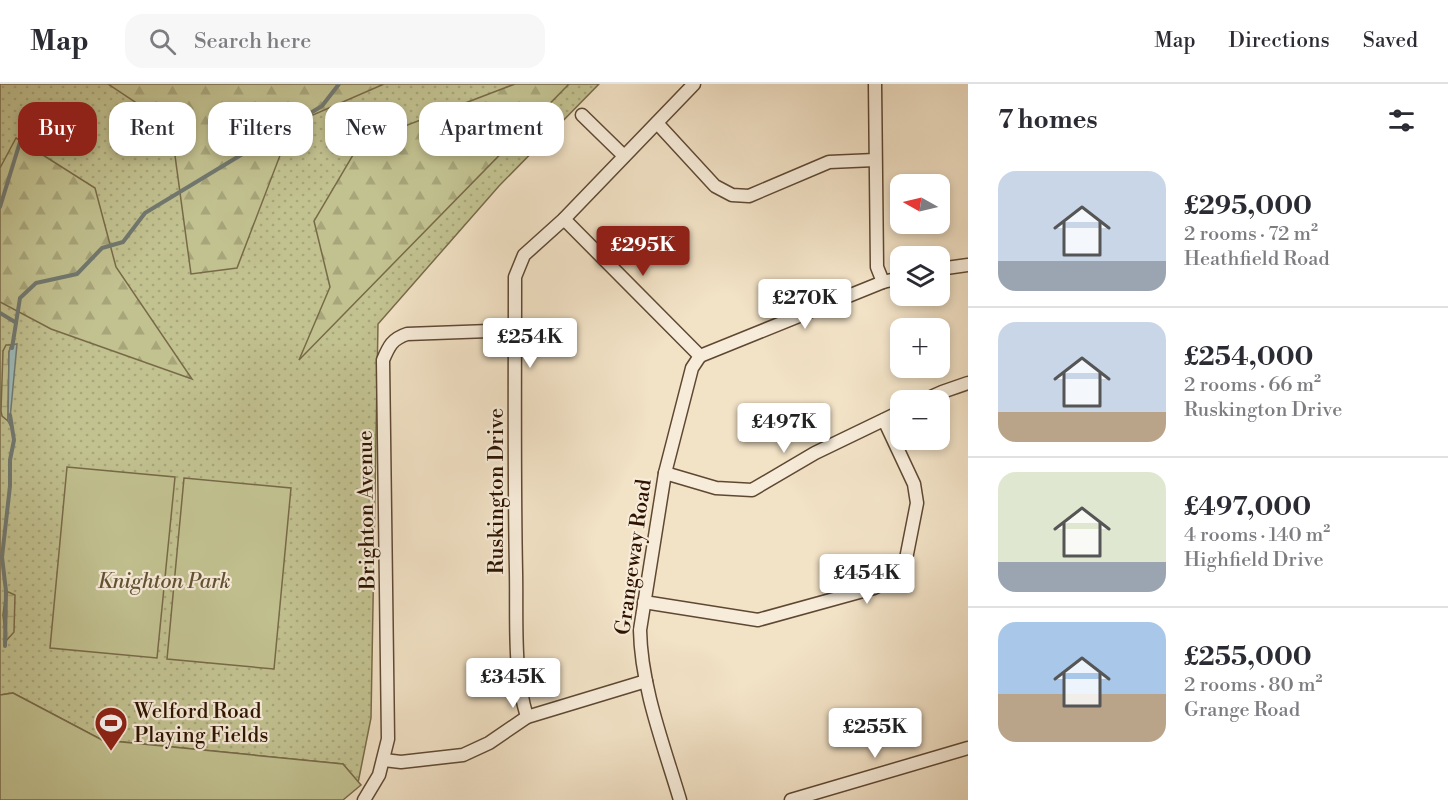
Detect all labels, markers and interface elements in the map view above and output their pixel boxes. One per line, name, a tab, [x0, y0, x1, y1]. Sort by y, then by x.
search box	[125, 14, 545, 68]
text: Map	[30, 24, 89, 59]
icon: search	[146, 25, 179, 58]
text: Search here	[194, 28, 311, 55]
text: Map	[1154, 28, 1196, 54]
text: Directions	[1229, 28, 1330, 54]
text: Saved	[1363, 28, 1418, 54]
chip: Buy	[18, 102, 97, 156]
chip: Rent	[109, 102, 196, 156]
chip: Filters	[208, 102, 313, 156]
chip: New	[325, 102, 407, 156]
chip: Apartment	[419, 102, 564, 156]
text: 7 homes	[998, 104, 1098, 136]
icon: filters	[1385, 104, 1418, 137]
north arrow	[890, 174, 950, 234]
map controls	[890, 174, 950, 450]
text: £295,000	[1184, 190, 1312, 222]
icon: home	[1046, 195, 1118, 267]
text: 2 rooms · 72 m²	[1184, 222, 1318, 247]
pin: £295K	[601, 226, 685, 277]
text: £295K	[611, 233, 675, 258]
button: layers	[890, 246, 950, 306]
text: Heathfield Road	[1184, 247, 1330, 272]
pin: £270K	[763, 279, 847, 330]
text: £270K	[772, 286, 838, 311]
pin: £254K	[488, 318, 572, 369]
button: +	[890, 318, 950, 378]
text: £254K	[497, 325, 563, 350]
text: £254,000	[1184, 341, 1313, 373]
icon: home	[1046, 346, 1118, 418]
text: 2 rooms · 66 m²	[1184, 373, 1321, 398]
button: −	[890, 390, 950, 450]
text: Ruskington Drive	[1184, 398, 1342, 423]
pin: £497K	[742, 403, 826, 454]
street label: Ruskington Drive	[484, 408, 510, 574]
text: £497K	[751, 410, 817, 435]
street label: Brighton Avenue	[353, 430, 381, 591]
street label: Grangeway Road	[610, 477, 658, 637]
text: £497,000	[1184, 491, 1311, 523]
icon: home	[1046, 496, 1118, 568]
text: 4 rooms · 140 m²	[1184, 523, 1330, 548]
text: Highfield Drive	[1184, 548, 1324, 573]
pin: £454K	[825, 554, 909, 605]
text: £454K	[834, 561, 900, 586]
park label: Knighton Park	[97, 569, 231, 595]
text: £255,000	[1184, 641, 1312, 673]
icon: home	[1046, 646, 1118, 718]
pin: £345K	[471, 658, 555, 709]
text: £345K	[480, 665, 546, 690]
text: 2 rooms · 80 m²	[1184, 673, 1322, 698]
text: Grange Road	[1184, 698, 1300, 723]
place label: Welford Road Playing Fields	[133, 699, 268, 749]
sports icon: Welford Road Playing Fields	[93, 705, 129, 752]
pin: £255K	[833, 708, 917, 759]
text: £255K	[843, 715, 907, 740]

